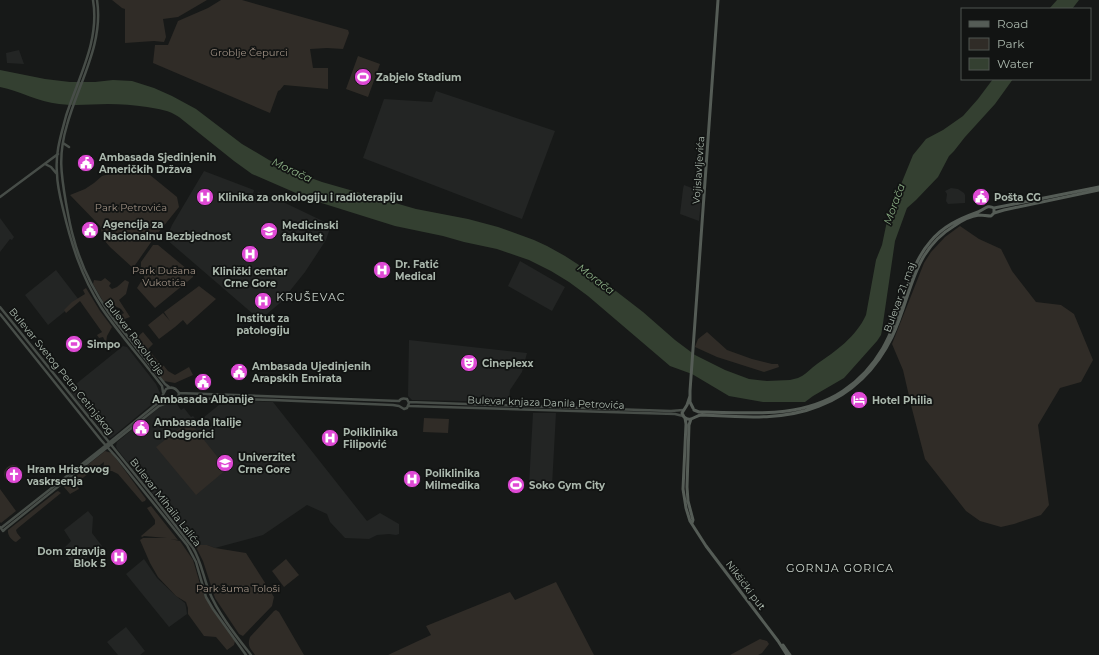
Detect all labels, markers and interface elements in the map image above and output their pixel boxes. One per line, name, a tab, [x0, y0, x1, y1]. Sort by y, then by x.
legend	[961, 8, 1091, 80]
text: Road	[997, 16, 1028, 31]
text: Park	[997, 36, 1025, 51]
park label: Groblje Čepurci	[210, 46, 288, 59]
text: Water	[997, 56, 1034, 71]
sports icon: Zabjelo Stadium	[353, 67, 373, 87]
place label: Zabjelo Stadium	[376, 71, 462, 84]
street label: Vojislavljevića	[690, 136, 707, 204]
place label: Ambasada Sjedinjenih Američkih Država	[98, 151, 216, 176]
public building icon: Ambasada Sjedinjenih Američkih Država	[76, 153, 96, 173]
water label: Morača	[270, 155, 314, 185]
water label: Morača	[880, 182, 908, 226]
hospital icon: Klinika za onkologiju i radioterapiju	[195, 187, 215, 207]
public building icon: Pošta CG	[971, 187, 991, 207]
place label: Klinika za onkologiju i radioterapiju	[218, 191, 403, 204]
place label: Pošta CG	[994, 191, 1041, 204]
park label: Park Petrovića	[95, 201, 167, 214]
place label: Agencija za Nacionalnu Bezbjednost	[102, 218, 232, 243]
place label: Medicinski fakultet	[282, 219, 338, 244]
public building icon: Agencija za Nacionalnu Bezbjednost	[80, 220, 100, 240]
school or university icon: Medicinski fakultet	[259, 221, 279, 241]
hospital icon: Klinički centar Crne Gore	[240, 244, 260, 264]
place label: Dr. Fatić Medical	[395, 258, 439, 283]
hospital icon: Dr. Fatić Medical	[372, 260, 392, 280]
street label: Bulevar 21. maj	[881, 260, 918, 334]
water label: Morača	[575, 261, 617, 297]
park label: Park Dušana Vukotića	[132, 264, 196, 289]
place label: Klinički centar Crne Gore	[212, 265, 288, 290]
district label: KRUŠEVAC	[276, 290, 346, 304]
hospital icon: Institut za patologiju	[253, 291, 273, 311]
street label: Bulevar Revolucije	[102, 297, 167, 378]
street label: Bulevar Svetog Petra Cetinjskog	[6, 305, 117, 438]
place label: Institut za patologiju	[236, 312, 290, 337]
sports icon: Simpo	[64, 334, 84, 354]
place label: Simpo	[87, 338, 121, 351]
theatre icon: Cineplexx	[459, 353, 479, 373]
place label: Cineplexx	[482, 357, 534, 370]
place label: Ambasada Ujedinjenih Arapskih Emirata	[251, 360, 371, 385]
public building icon: Ambasada Ujedinjenih Arapskih Emirata	[229, 362, 249, 382]
public building icon: Ambasada Albanije	[193, 372, 213, 392]
hotel icon: Hotel Philia	[849, 390, 869, 410]
place label: Ambasada Albanije	[151, 393, 254, 406]
street label: Bulevar knjaza Danila Petrovića	[467, 393, 625, 412]
place label: Hotel Philia	[872, 394, 932, 407]
place label: Ambasada Italije u Podgorici	[153, 416, 242, 441]
public building icon: Ambasada Italije u Podgorici	[131, 418, 151, 438]
place label: Poliklinika Filipović	[343, 426, 398, 451]
hospital icon: Poliklinika Filipović	[320, 428, 340, 448]
place label: Univerzitet Crne Gore	[238, 451, 296, 476]
school or university icon: Univerzitet Crne Gore	[215, 453, 235, 473]
street label: Bulevar Mihaila Lalića	[127, 456, 204, 549]
place label: Hram Hristovog vaskrsenja	[26, 463, 109, 488]
church icon: Hram Hristovog vaskrsenja	[4, 465, 24, 485]
place label: Poliklinika Milmedika	[425, 467, 480, 492]
hospital icon: Poliklinika Milmedika	[402, 469, 422, 489]
sports icon: Soko Gym City	[506, 475, 526, 495]
place label: Soko Gym City	[529, 479, 606, 492]
place label: Dom zdravlja Blok 5	[37, 545, 106, 570]
hospital icon: Dom zdravlja Blok 5	[109, 547, 129, 567]
street label: Nikšićki put	[723, 558, 768, 613]
district label: GORNJA GORICA	[786, 561, 894, 575]
park label: Park šuma Tološi	[196, 582, 280, 595]

